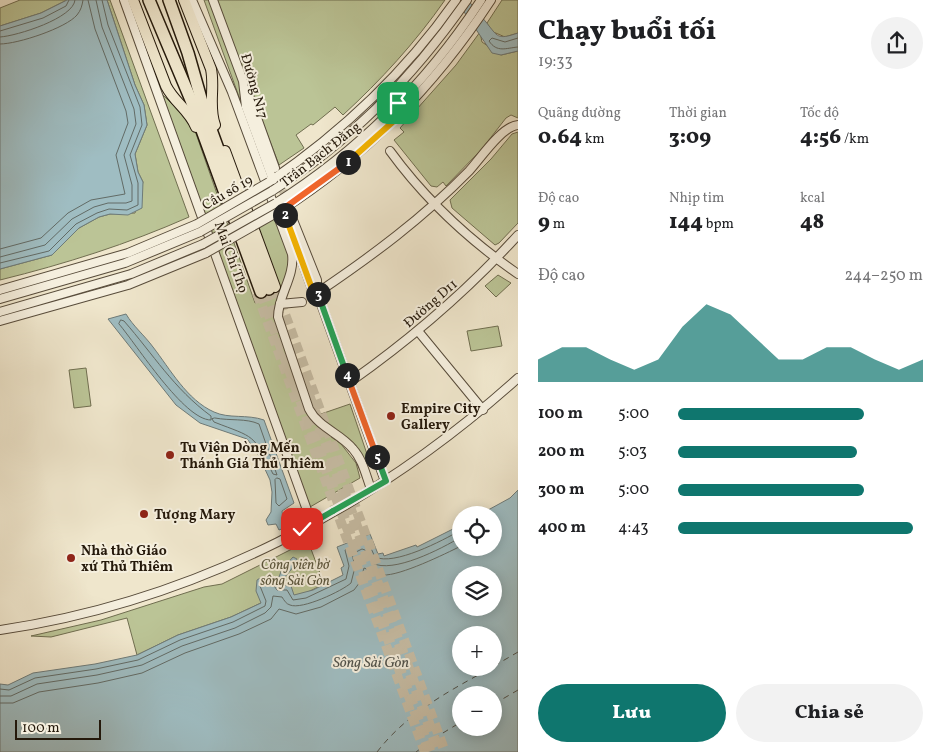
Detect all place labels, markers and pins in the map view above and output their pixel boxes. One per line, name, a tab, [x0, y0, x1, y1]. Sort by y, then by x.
pin	[377, 82, 419, 124]
pin: 1	[336, 150, 360, 174]
pin: 2	[272, 202, 298, 228]
pin: 3	[306, 282, 330, 306]
pin: 4	[334, 362, 360, 388]
place label: Empire City Gallery	[401, 400, 481, 435]
marker: Empire City Gallery	[385, 410, 397, 422]
place label: Tu Viện Dòng Mến Thánh Giá Thủ Thiêm	[180, 439, 325, 474]
pin: 5	[364, 444, 390, 470]
marker: Tu Viện Dòng Mến Thánh Giá Thủ Thiêm	[164, 449, 176, 461]
place label: Tượng Mary	[154, 506, 235, 525]
marker: Tượng Mary	[138, 508, 150, 520]
pin	[281, 508, 323, 550]
place label: Nhà thờ Giáo xứ Thủ Thiêm	[81, 542, 174, 577]
marker: Nhà thờ Giáo xứ Thủ Thiêm	[65, 552, 77, 564]

